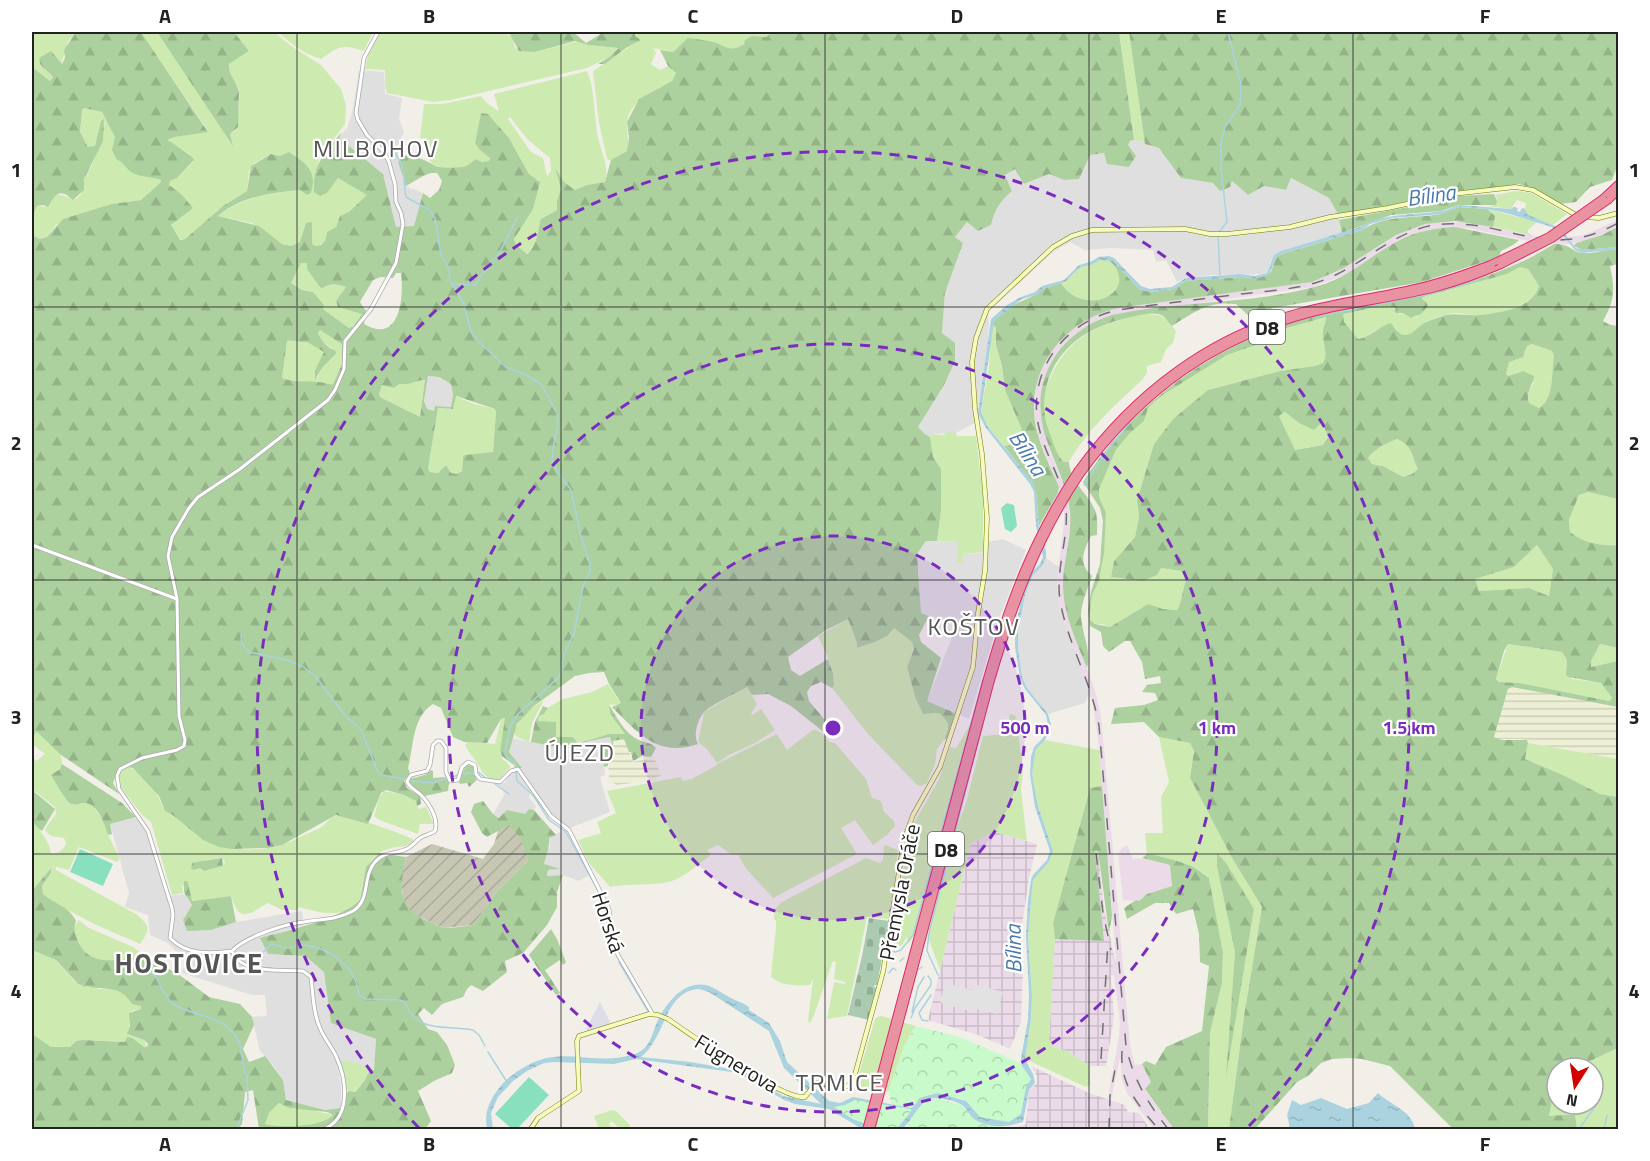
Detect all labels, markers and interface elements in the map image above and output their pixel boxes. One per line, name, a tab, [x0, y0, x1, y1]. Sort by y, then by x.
text: A	[159, 0, 171, 31]
text: B	[423, 0, 435, 31]
text: C	[688, 0, 699, 31]
text: D	[951, 0, 963, 31]
text: E	[1215, 0, 1227, 31]
text: F	[1480, 0, 1491, 31]
district label: MILBOHOV	[313, 130, 439, 166]
text: 1	[10, 154, 22, 185]
text: 1	[1628, 154, 1640, 185]
water label: Bílina	[1405, 175, 1459, 215]
road number: D8	[1249, 310, 1285, 344]
water label: Bílina	[1001, 423, 1057, 484]
text: 2	[10, 427, 22, 458]
text: 2	[1628, 427, 1640, 458]
district label: KOŠTOV	[928, 608, 1020, 644]
text: 3	[10, 701, 22, 732]
text: 3	[1628, 701, 1640, 732]
text: 500 m	[1000, 714, 1050, 741]
text: 1 km	[1198, 714, 1236, 741]
text: 1.5 km	[1382, 714, 1436, 741]
centre of rings	[823, 718, 843, 738]
district label: ÚJEZD	[544, 734, 616, 770]
street label: Přemysla Oráče	[870, 821, 928, 963]
road number: D8	[928, 832, 964, 866]
street label: Horská	[584, 887, 634, 957]
water label: Bílina	[996, 922, 1030, 974]
district label: HOSTOVICE	[114, 942, 264, 983]
text: 4	[10, 975, 22, 1006]
text: 4	[1628, 975, 1640, 1006]
street label: Fügnerova	[689, 1025, 785, 1101]
north arrow	[1545, 1056, 1605, 1116]
district label: TRMICE	[796, 1064, 884, 1100]
text: N	[1564, 1088, 1580, 1114]
text: A	[159, 1128, 171, 1159]
text: B	[423, 1128, 435, 1159]
text: C	[688, 1128, 699, 1159]
text: D	[951, 1128, 963, 1159]
text: E	[1215, 1128, 1227, 1159]
text: F	[1480, 1128, 1491, 1159]

